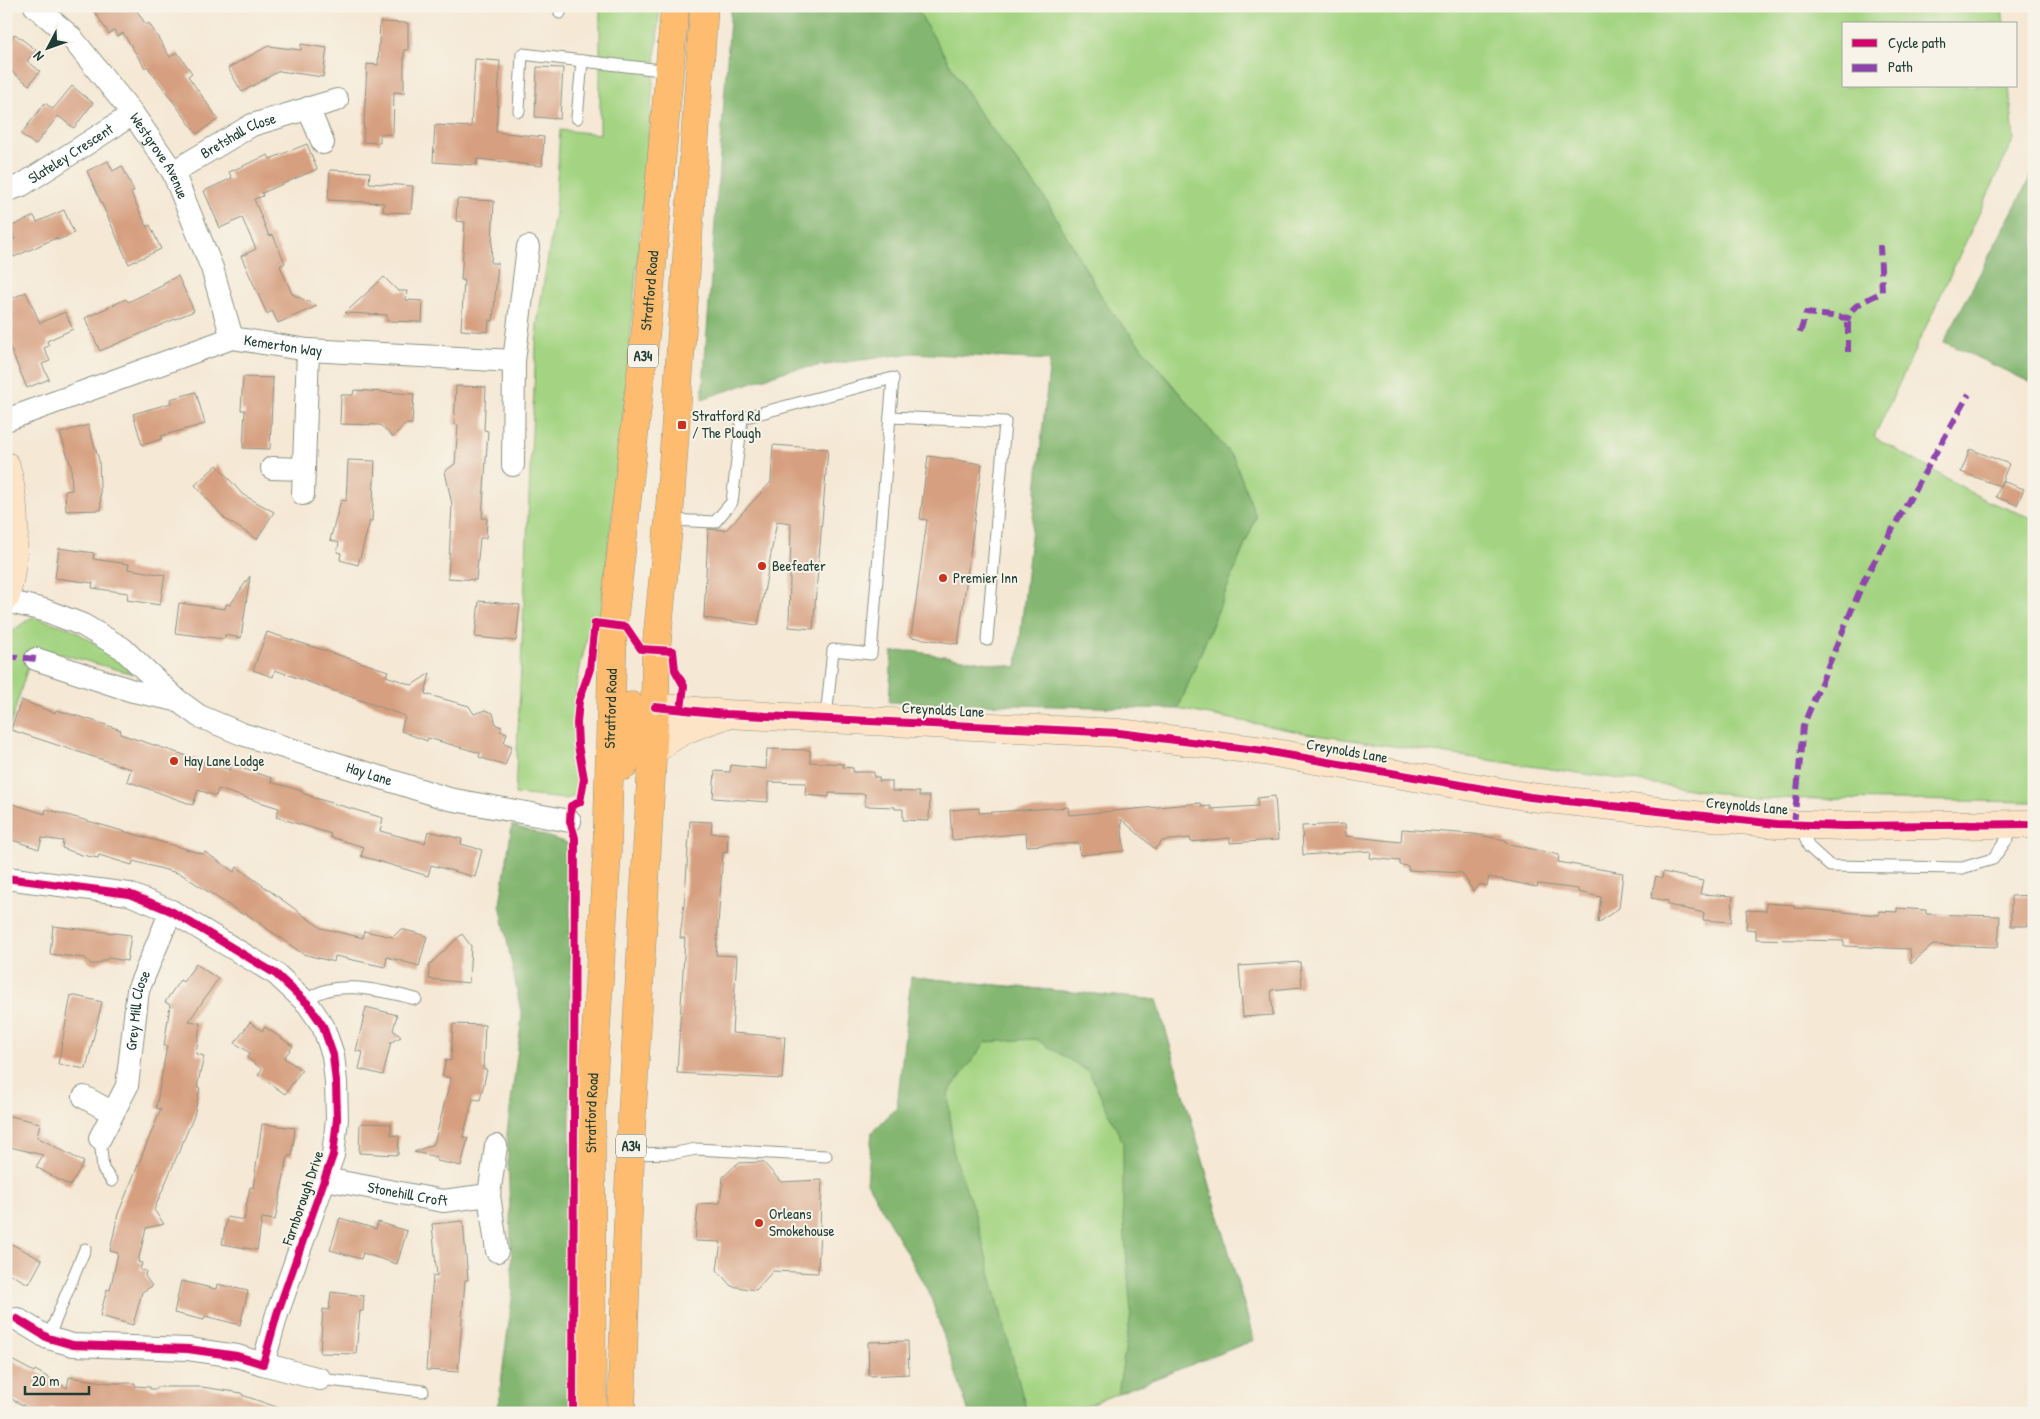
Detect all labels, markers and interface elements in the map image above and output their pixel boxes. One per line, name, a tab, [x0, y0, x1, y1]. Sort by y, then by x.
north arrow	[22, 22, 72, 72]
legend	[1842, 22, 2018, 88]
text: Cycle path	[1888, 32, 1946, 53]
text: N	[28, 47, 47, 66]
text: Path	[1888, 56, 1913, 77]
street label: Westgrove Avenue	[125, 108, 194, 202]
street label: Bretshall Close	[196, 108, 278, 163]
street label: Slateley Crescent	[24, 118, 118, 188]
street label: Stratford Road	[635, 250, 663, 332]
street label: Kemerton Way	[242, 329, 323, 361]
road number: A34	[628, 344, 658, 368]
place label: Stratford Rd / The Plough	[692, 405, 761, 443]
marker: Stratford Rd / The Plough	[676, 419, 688, 431]
place label: Beefeater	[772, 555, 826, 576]
marker: Beefeater	[756, 560, 768, 572]
place label: Premier Inn	[953, 567, 1018, 588]
marker: Premier Inn	[937, 572, 949, 584]
street label: Stratford Road	[599, 668, 622, 749]
street label: Creynolds Lane	[901, 697, 985, 722]
street label: Creynolds Lane	[1305, 733, 1390, 768]
place label: Hay Lane Lodge	[184, 750, 265, 771]
marker: Hay Lane Lodge	[168, 755, 180, 767]
street label: Hay Lane	[344, 756, 395, 791]
street label: Creynolds Lane	[1705, 791, 1789, 820]
street label: Grey Mill Close	[120, 967, 155, 1051]
street label: Stratford Road	[580, 1072, 603, 1153]
road number: A34	[616, 1134, 646, 1158]
street label: Farnborough Drive	[276, 1148, 329, 1249]
street label: Stonehill Croft	[366, 1176, 450, 1211]
place label: Orleans Smokehouse	[769, 1203, 834, 1241]
marker: Orleans Smokehouse	[753, 1217, 765, 1229]
scale bar	[25, 1364, 89, 1396]
text: 20 m	[32, 1370, 59, 1391]

